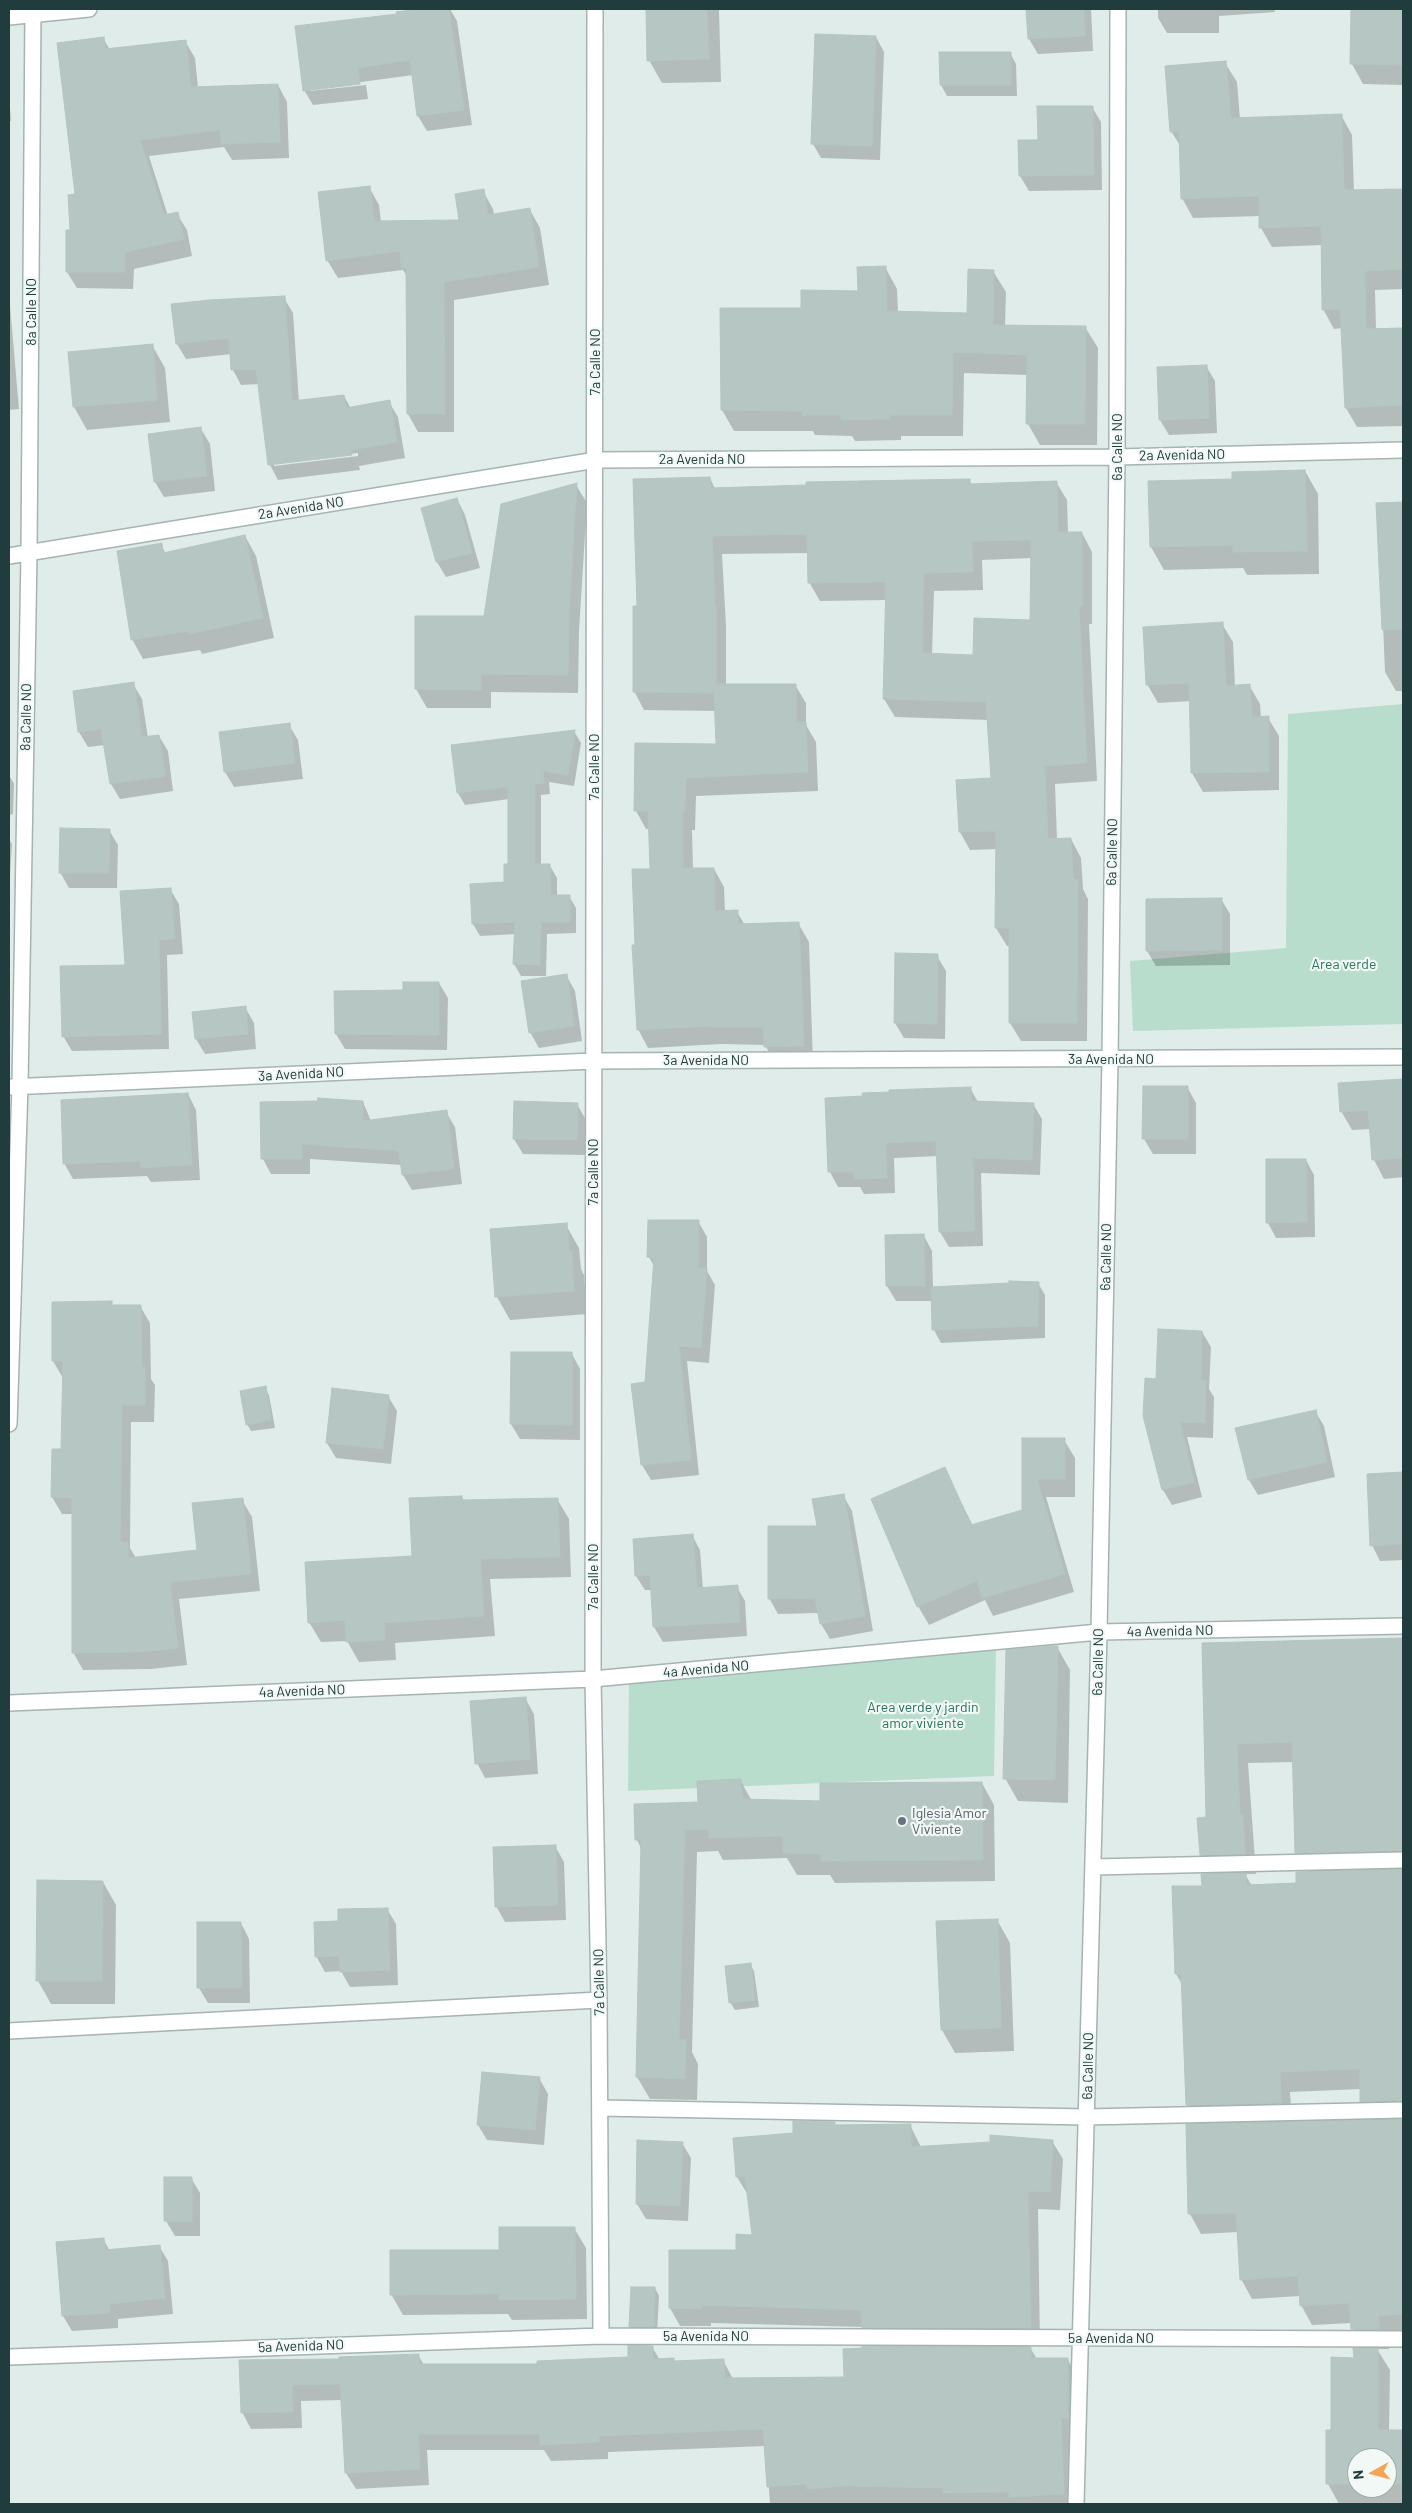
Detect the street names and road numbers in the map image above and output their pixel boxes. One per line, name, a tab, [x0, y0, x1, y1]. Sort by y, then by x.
street label: 8a Calle NO	[23, 278, 39, 346]
street label: 7a Calle NO	[587, 328, 603, 396]
street label: 6a Calle NO	[1109, 413, 1125, 481]
street label: 2a Avenida NO	[1139, 446, 1225, 464]
street label: 2a Avenida NO	[659, 451, 745, 467]
street label: 2a Avenida NO	[257, 493, 345, 523]
street label: 8a Calle NO	[17, 683, 35, 751]
street label: 7a Calle NO	[586, 733, 602, 801]
street label: 6a Calle NO	[1103, 818, 1121, 886]
street label: 3a Avenida NO	[1068, 1051, 1154, 1067]
street label: 3a Avenida NO	[663, 1052, 749, 1068]
street label: 3a Avenida NO	[258, 1063, 344, 1085]
street label: 7a Calle NO	[585, 1138, 601, 1206]
street label: 6a Calle NO	[1097, 1223, 1115, 1291]
street label: 7a Calle NO	[585, 1543, 601, 1611]
street label: 4a Avenida NO	[1127, 1622, 1213, 1640]
street label: 6a Calle NO	[1089, 1628, 1107, 1696]
street label: 4a Avenida NO	[662, 1657, 750, 1681]
street label: 4a Avenida NO	[258, 1681, 346, 1701]
street label: 7a Calle NO	[590, 1948, 608, 2016]
street label: 6a Calle NO	[1079, 2032, 1097, 2100]
street label: 5a Avenida NO	[663, 2328, 749, 2344]
street label: 5a Avenida NO	[1068, 2330, 1154, 2346]
street label: 5a Avenida NO	[258, 2336, 344, 2356]

